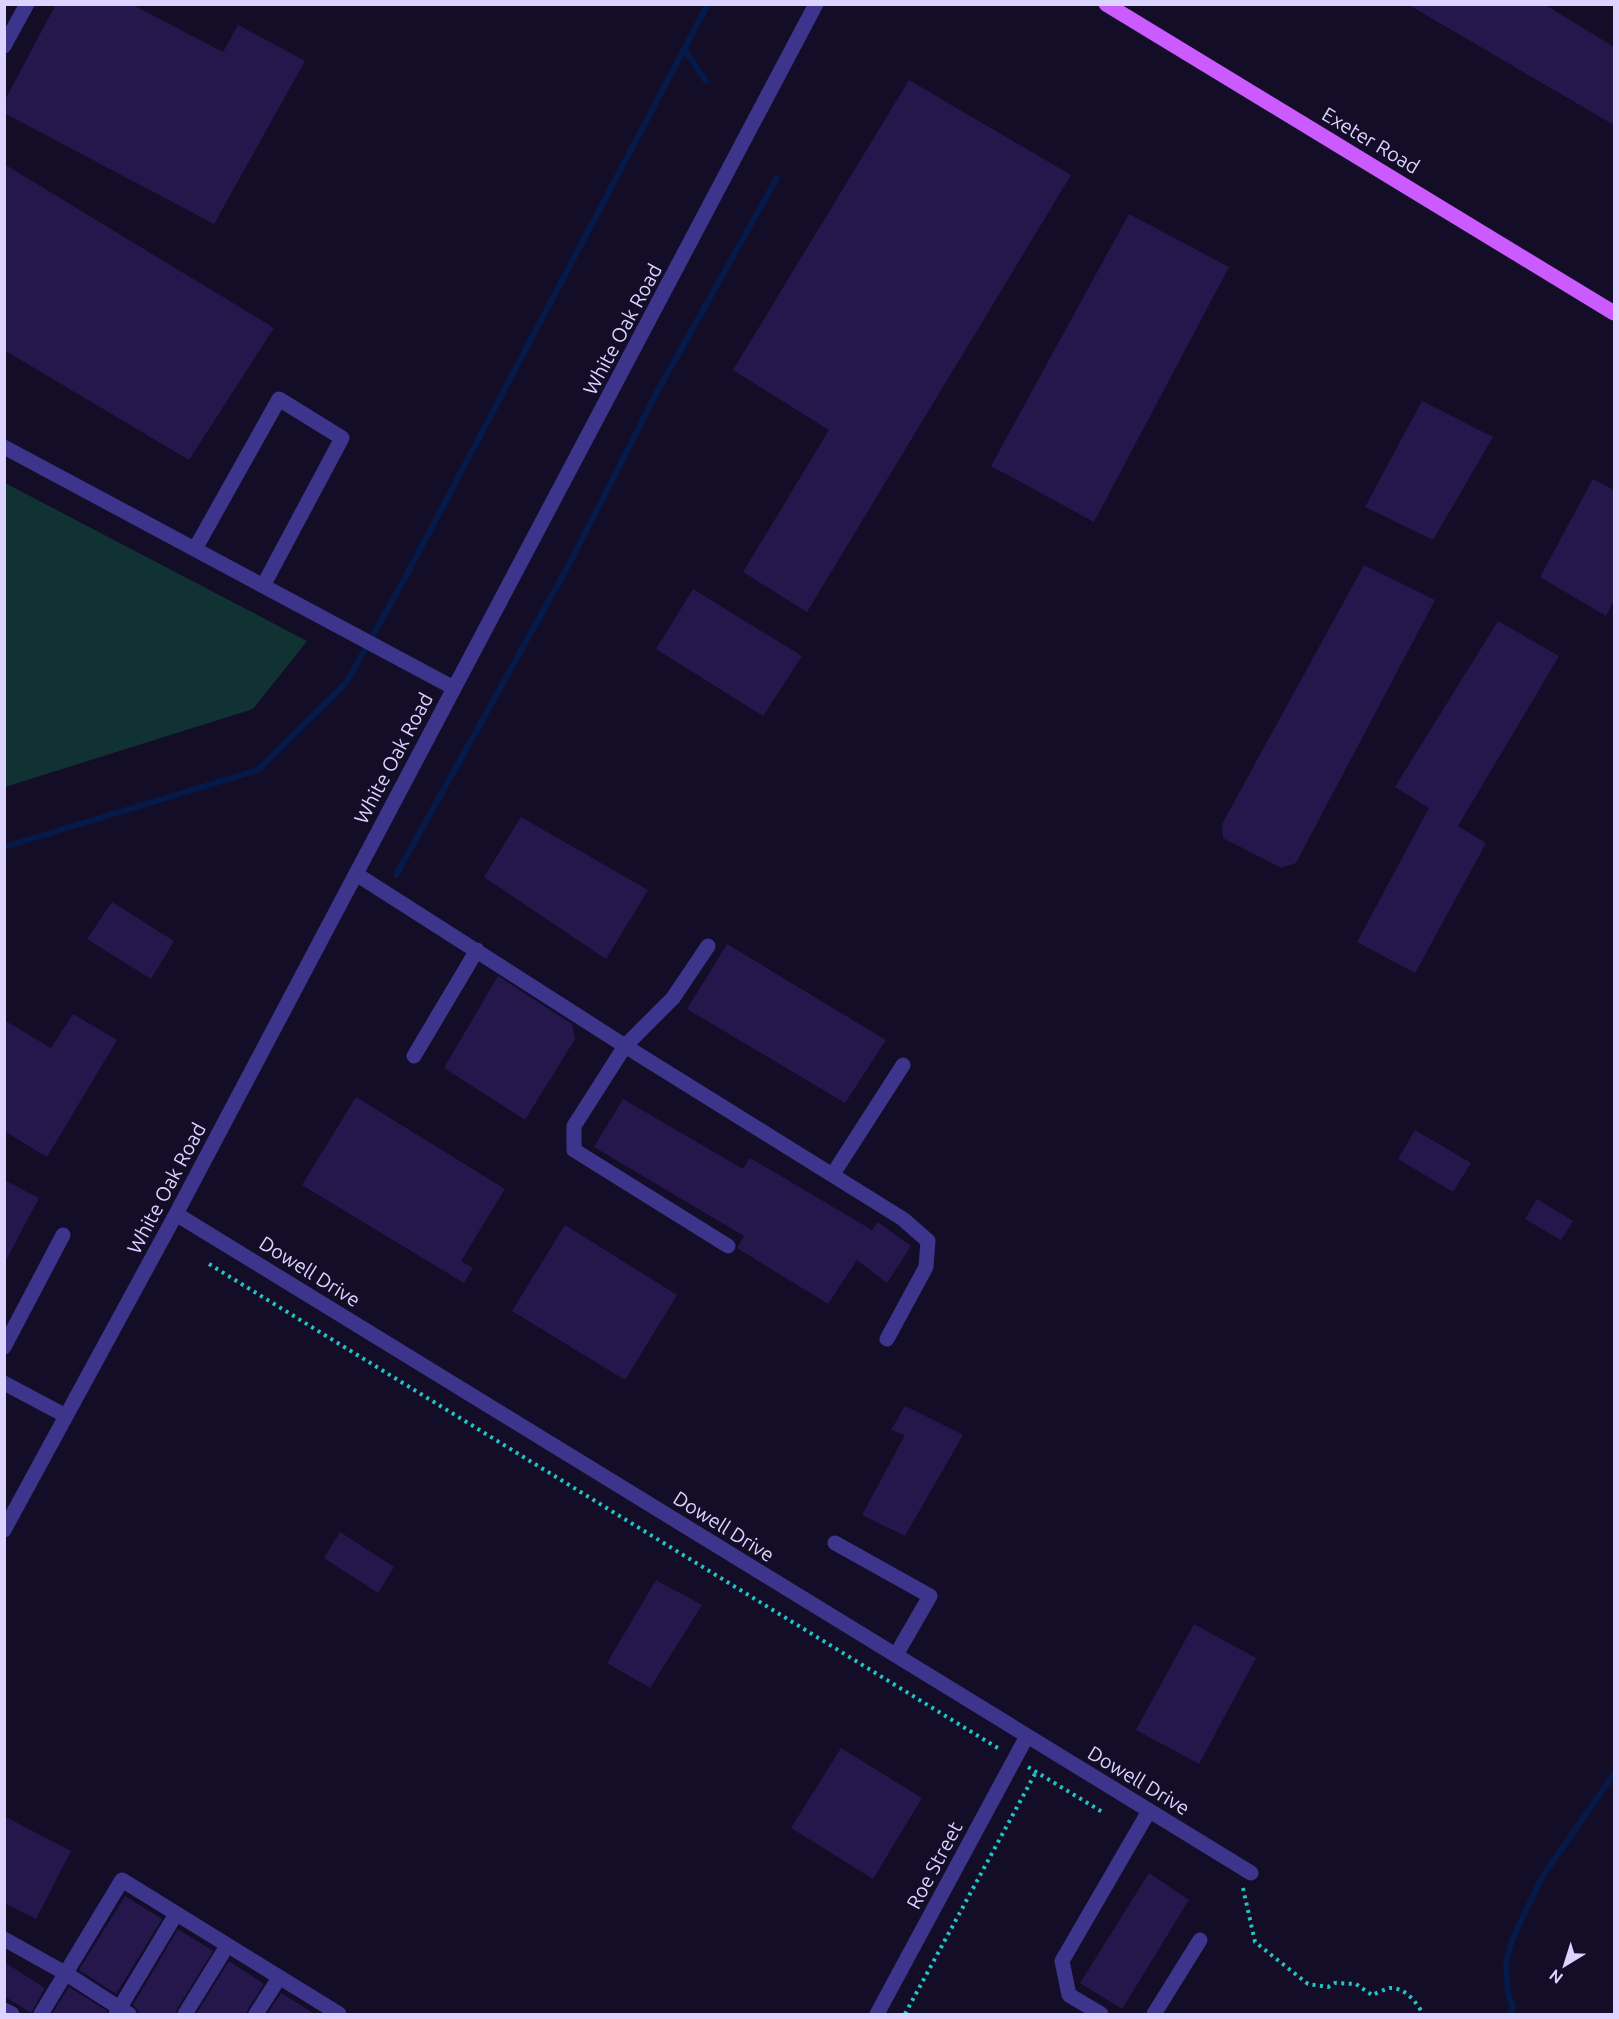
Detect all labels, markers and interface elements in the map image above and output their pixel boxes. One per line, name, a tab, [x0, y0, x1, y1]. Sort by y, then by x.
street label: Exeter Road	[1318, 102, 1424, 178]
street label: White Oak Road	[578, 260, 666, 398]
street label: White Oak Road	[349, 689, 437, 827]
street label: White Oak Road	[122, 1119, 210, 1257]
street label: Dowell Drive	[255, 1231, 365, 1311]
street label: Dowell Drive	[669, 1486, 779, 1566]
street label: Dowell Drive	[1084, 1741, 1194, 1819]
street label: Roe Street	[901, 1817, 967, 1913]
north arrow	[1535, 1935, 1595, 1995]
text: N	[1546, 1966, 1566, 1988]

